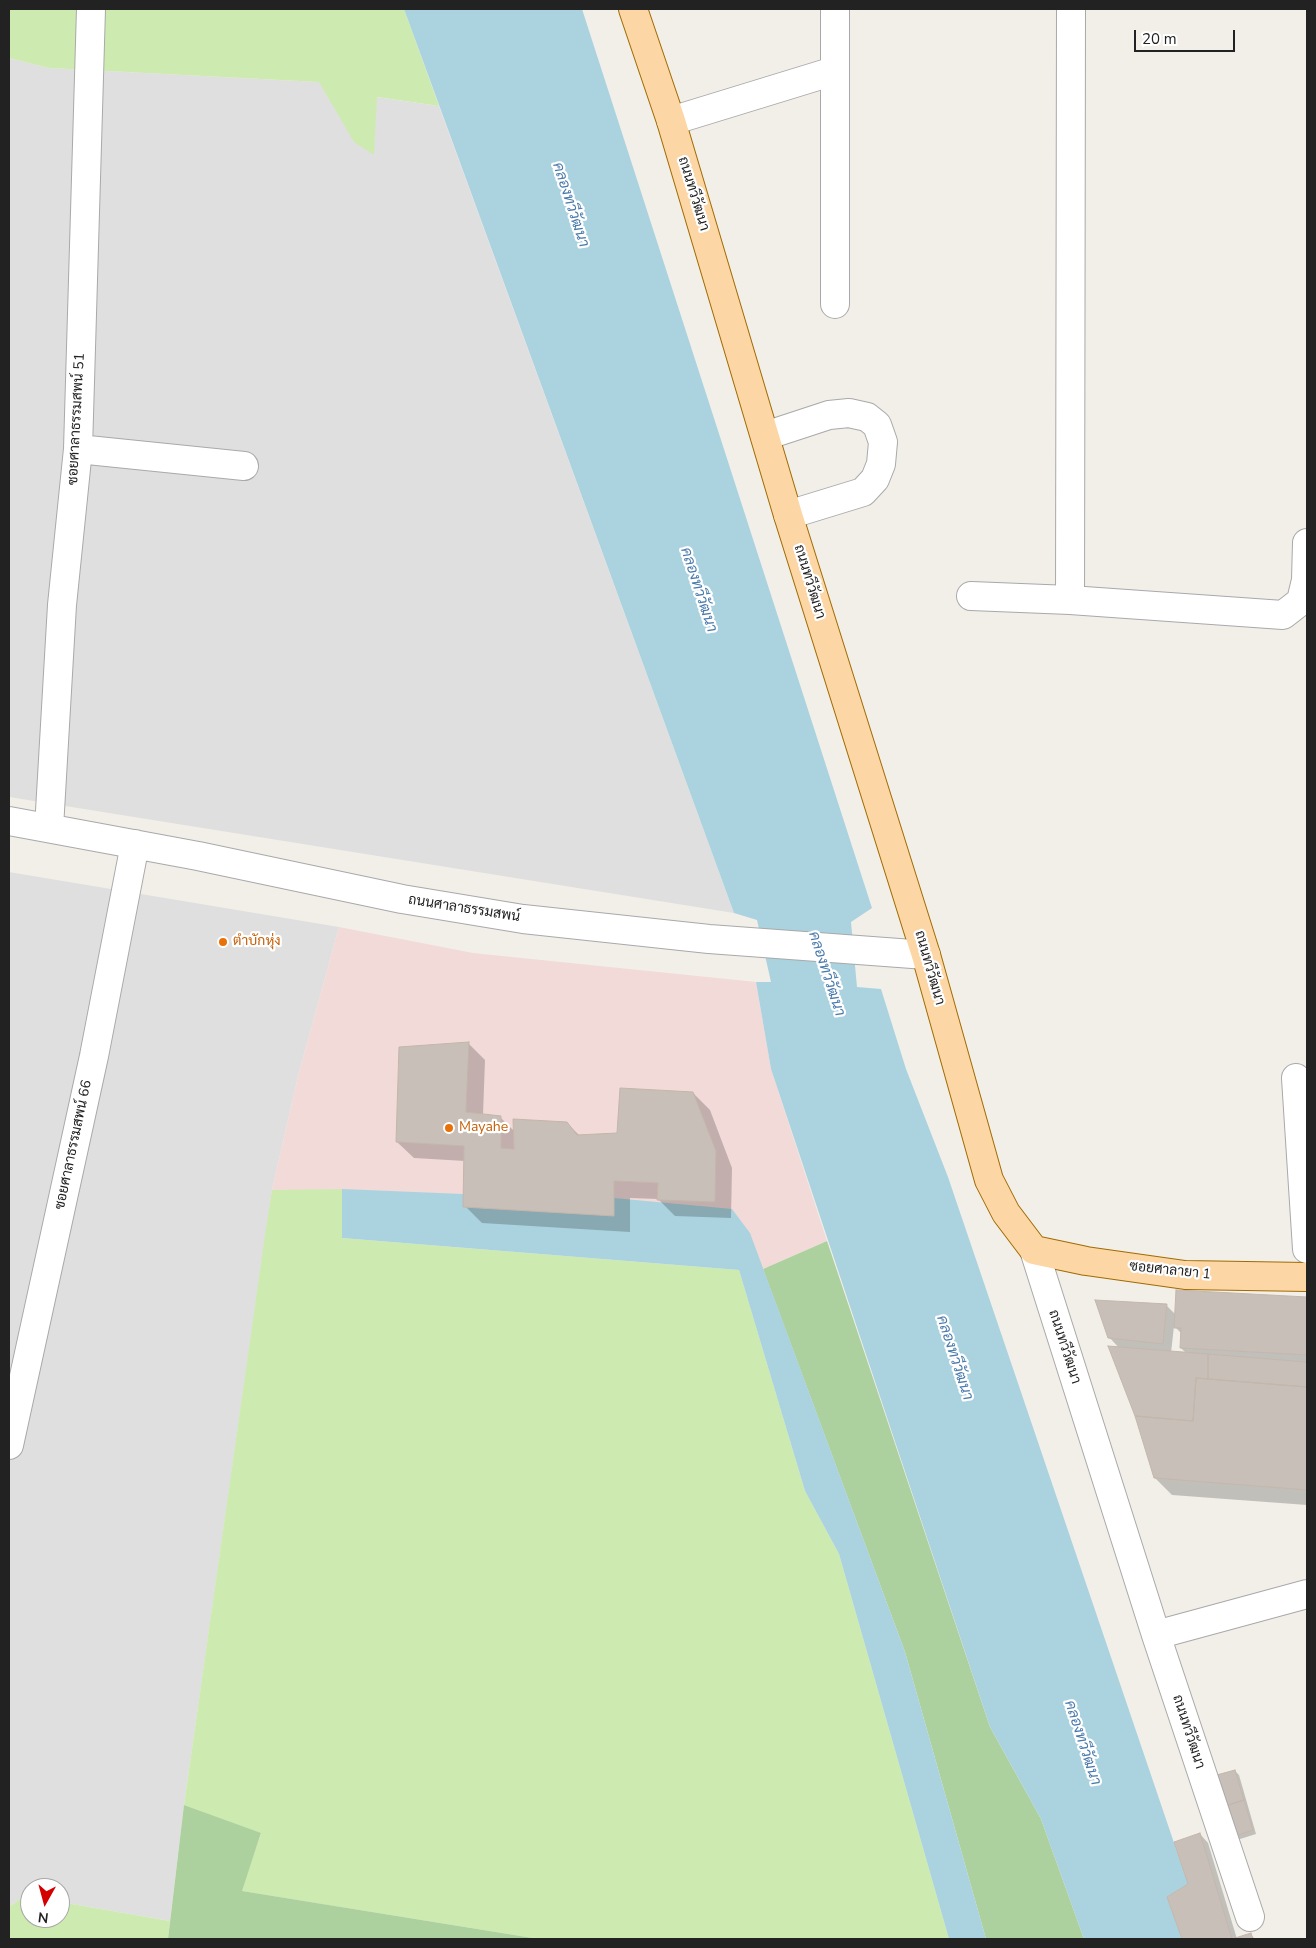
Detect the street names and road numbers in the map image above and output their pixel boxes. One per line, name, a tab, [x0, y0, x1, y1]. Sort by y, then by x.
street label: ถนนทวีวัฒนา	[674, 155, 712, 233]
street label: ซอยศาลาธรรมสพน์ 51	[65, 353, 89, 485]
street label: ถนนทวีวัฒนา	[790, 543, 828, 621]
street label: ถนนศาลาธรรมสพน์	[407, 892, 521, 926]
street label: ถนนทวีวัฒนา	[910, 929, 948, 1007]
street label: ซอยศาลาธรรมสพน์ 66	[52, 1079, 96, 1211]
street label: ซอยศาลายา 1	[1128, 1258, 1212, 1284]
street label: ถนนทวีวัฒนา	[1044, 1308, 1084, 1386]
street label: ถนนทวีวัฒนา	[1168, 1693, 1208, 1771]

